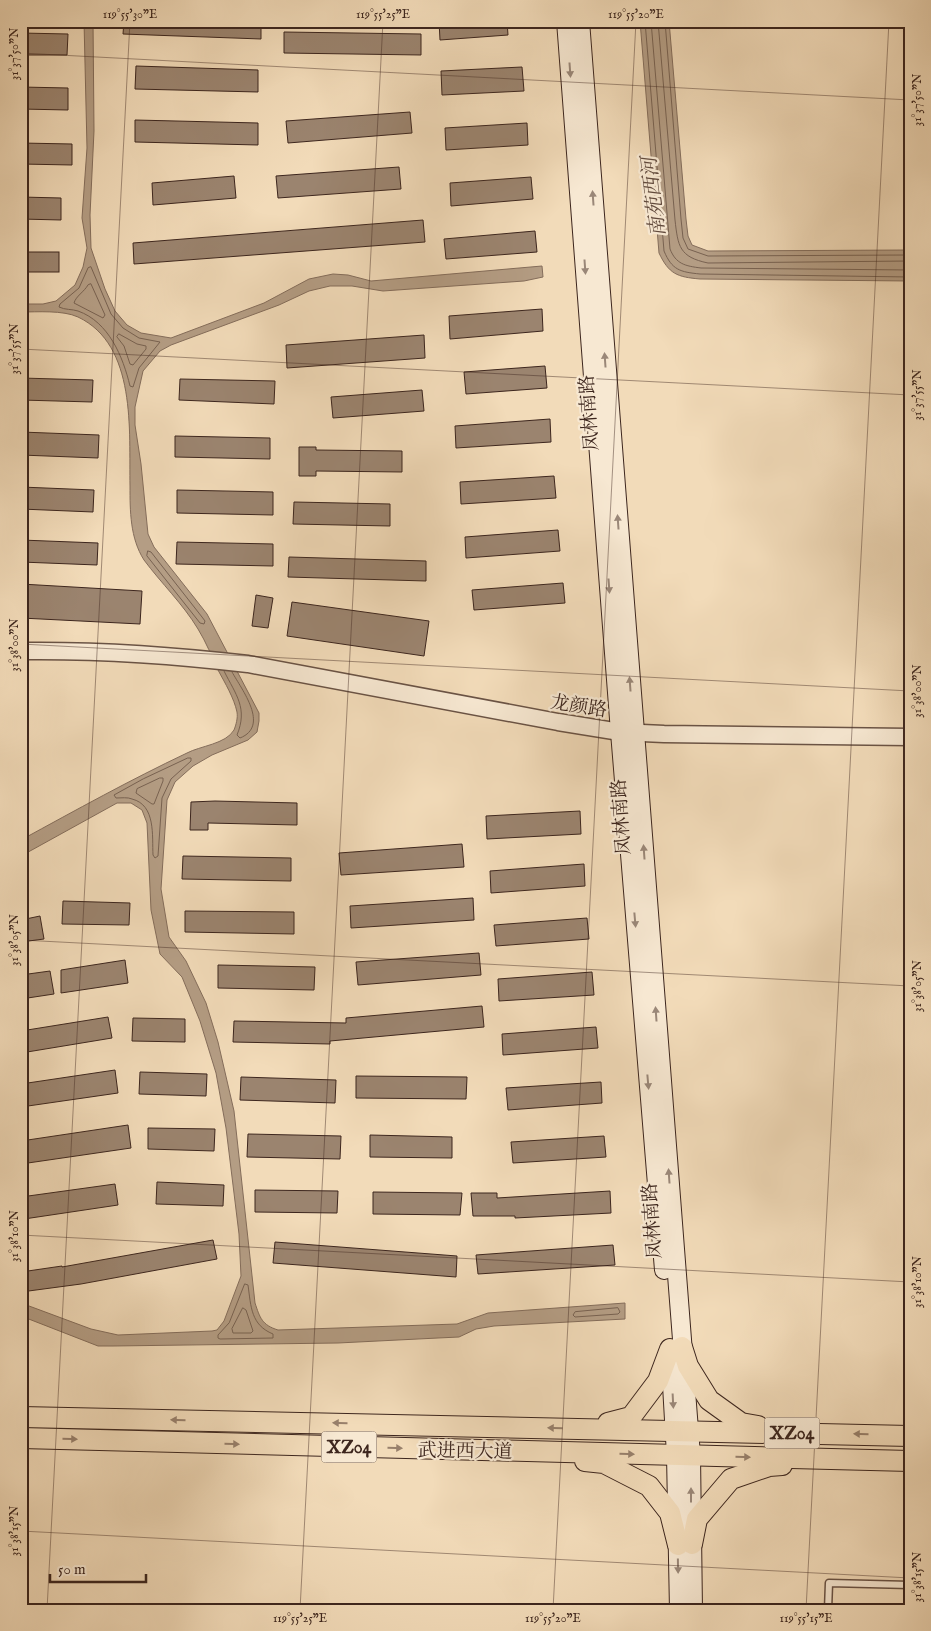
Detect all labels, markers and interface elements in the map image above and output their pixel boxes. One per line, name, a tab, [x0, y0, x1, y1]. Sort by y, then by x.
text: 119°55'30"E	[103, 7, 157, 22]
text: 119°55'25"E	[356, 7, 410, 22]
text: 119°55'20"E	[608, 7, 664, 22]
text: 31°37'50"N	[7, 27, 22, 80]
one-way arrow	[566, 62, 574, 78]
text: 31°37'50"N	[910, 73, 925, 126]
water label: 南苑西河	[637, 153, 672, 238]
one-way arrow	[589, 189, 597, 205]
one-way arrow	[581, 259, 589, 275]
text: 31°37'55"N	[7, 323, 22, 375]
one-way arrow	[601, 352, 609, 368]
text: 31°37'55"N	[910, 369, 925, 421]
street label: 凤林南路	[575, 374, 605, 452]
one-way arrow	[614, 514, 622, 530]
one-way arrow	[605, 578, 613, 594]
text: 31°38'00"N	[7, 618, 22, 672]
text: 31°38'00"N	[910, 664, 925, 718]
one-way arrow	[626, 676, 634, 692]
street label: 龙颜路	[549, 691, 609, 723]
street label: 凤林南路	[607, 778, 637, 856]
one-way arrow	[639, 844, 647, 860]
one-way arrow	[631, 912, 639, 928]
text: 31°38'05"N	[7, 913, 22, 966]
text: 31°38'05"N	[910, 959, 925, 1012]
one-way arrow	[652, 1006, 660, 1022]
one-way arrow	[645, 1074, 653, 1090]
one-way arrow	[664, 1168, 672, 1184]
street label: 凤林南路	[638, 1182, 668, 1260]
text: 31°38'10"N	[7, 1209, 22, 1262]
text: 31°38'10"N	[910, 1255, 925, 1308]
one-way arrow	[669, 1393, 677, 1409]
one-way arrow	[170, 1416, 186, 1424]
road number: XZ04	[764, 1418, 820, 1449]
one-way arrow	[332, 1419, 348, 1427]
one-way arrow	[547, 1423, 563, 1431]
one-way arrow	[853, 1430, 869, 1438]
road number: XZ04	[322, 1431, 376, 1462]
one-way arrow	[62, 1436, 78, 1444]
street label: 武进西大道	[417, 1439, 513, 1465]
one-way arrow	[225, 1440, 241, 1448]
one-way arrow	[387, 1444, 403, 1452]
one-way arrow	[620, 1450, 636, 1458]
one-way arrow	[735, 1453, 751, 1461]
one-way arrow	[687, 1487, 695, 1503]
text: 31°38'15"N	[7, 1505, 22, 1556]
scale bar	[50, 1551, 146, 1583]
text: 31°38'15"N	[910, 1551, 925, 1602]
one-way arrow	[674, 1558, 682, 1574]
text: 50 m	[58, 1560, 86, 1579]
text: 119°55'25"E	[273, 1611, 327, 1626]
text: 119°55'20"E	[525, 1611, 581, 1626]
text: 119°55'15"E	[779, 1611, 833, 1626]

